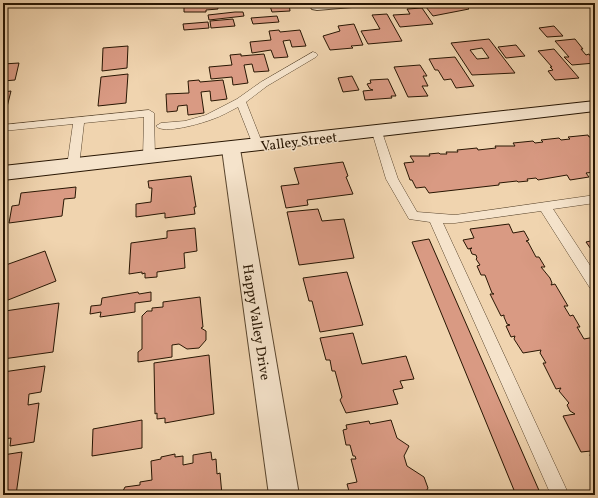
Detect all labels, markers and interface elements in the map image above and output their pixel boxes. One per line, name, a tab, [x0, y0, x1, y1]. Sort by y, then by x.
street label: Valley Street	[260, 128, 339, 157]
street label: Happy Valley Drive	[237, 263, 274, 382]

